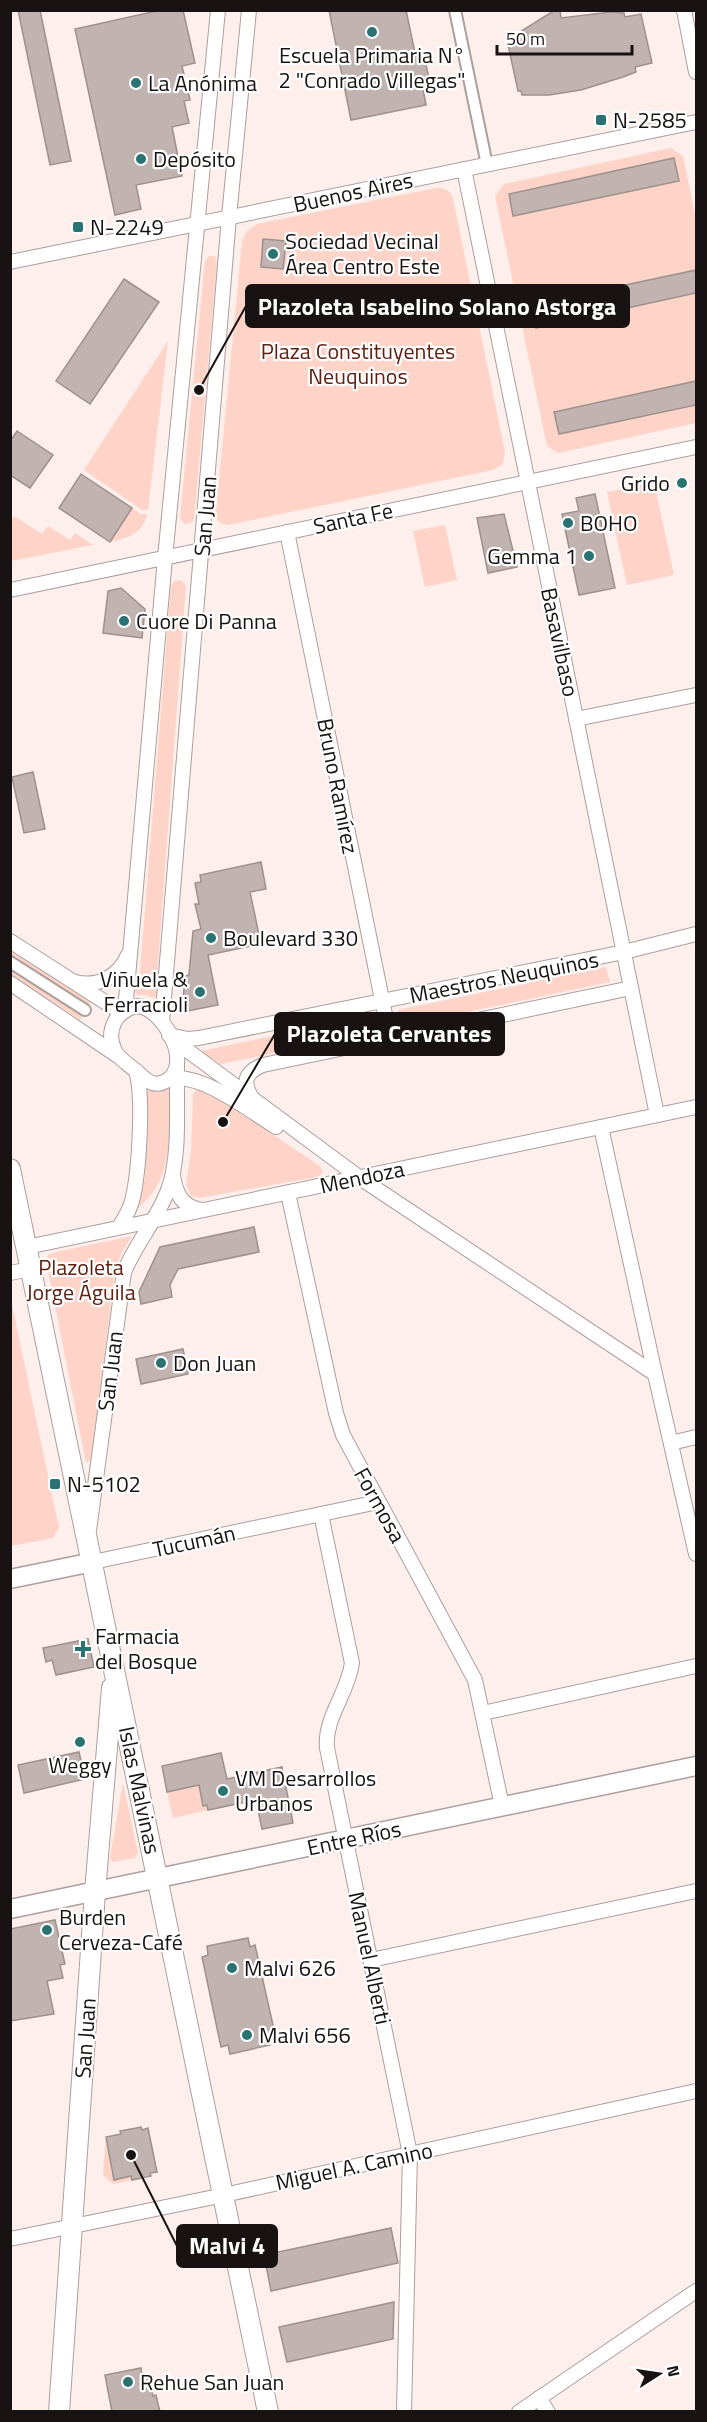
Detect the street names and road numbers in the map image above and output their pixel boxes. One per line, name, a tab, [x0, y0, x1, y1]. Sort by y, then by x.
street label: Buenos Aires	[290, 163, 416, 221]
street label: San Juan	[185, 474, 225, 558]
street label: Santa Fe	[310, 493, 396, 543]
street label: Basavilbaso	[532, 584, 588, 700]
street label: Bruno Ramírez	[308, 715, 368, 857]
street label: Maestros Neuquinos	[407, 942, 601, 1012]
street label: Mendoza	[317, 1151, 407, 1203]
street label: San Juan	[88, 1329, 132, 1413]
street label: Formosa	[345, 1461, 415, 1549]
street label: Tucumán	[149, 1516, 239, 1566]
street label: Islas Malvinas	[110, 1723, 170, 1857]
street label: Entre Ríos	[304, 1811, 404, 1865]
street label: Manuel Alberti	[339, 1888, 401, 2028]
street label: San Juan	[65, 1997, 105, 2079]
street label: Miguel A. Camino	[272, 2133, 436, 2199]

